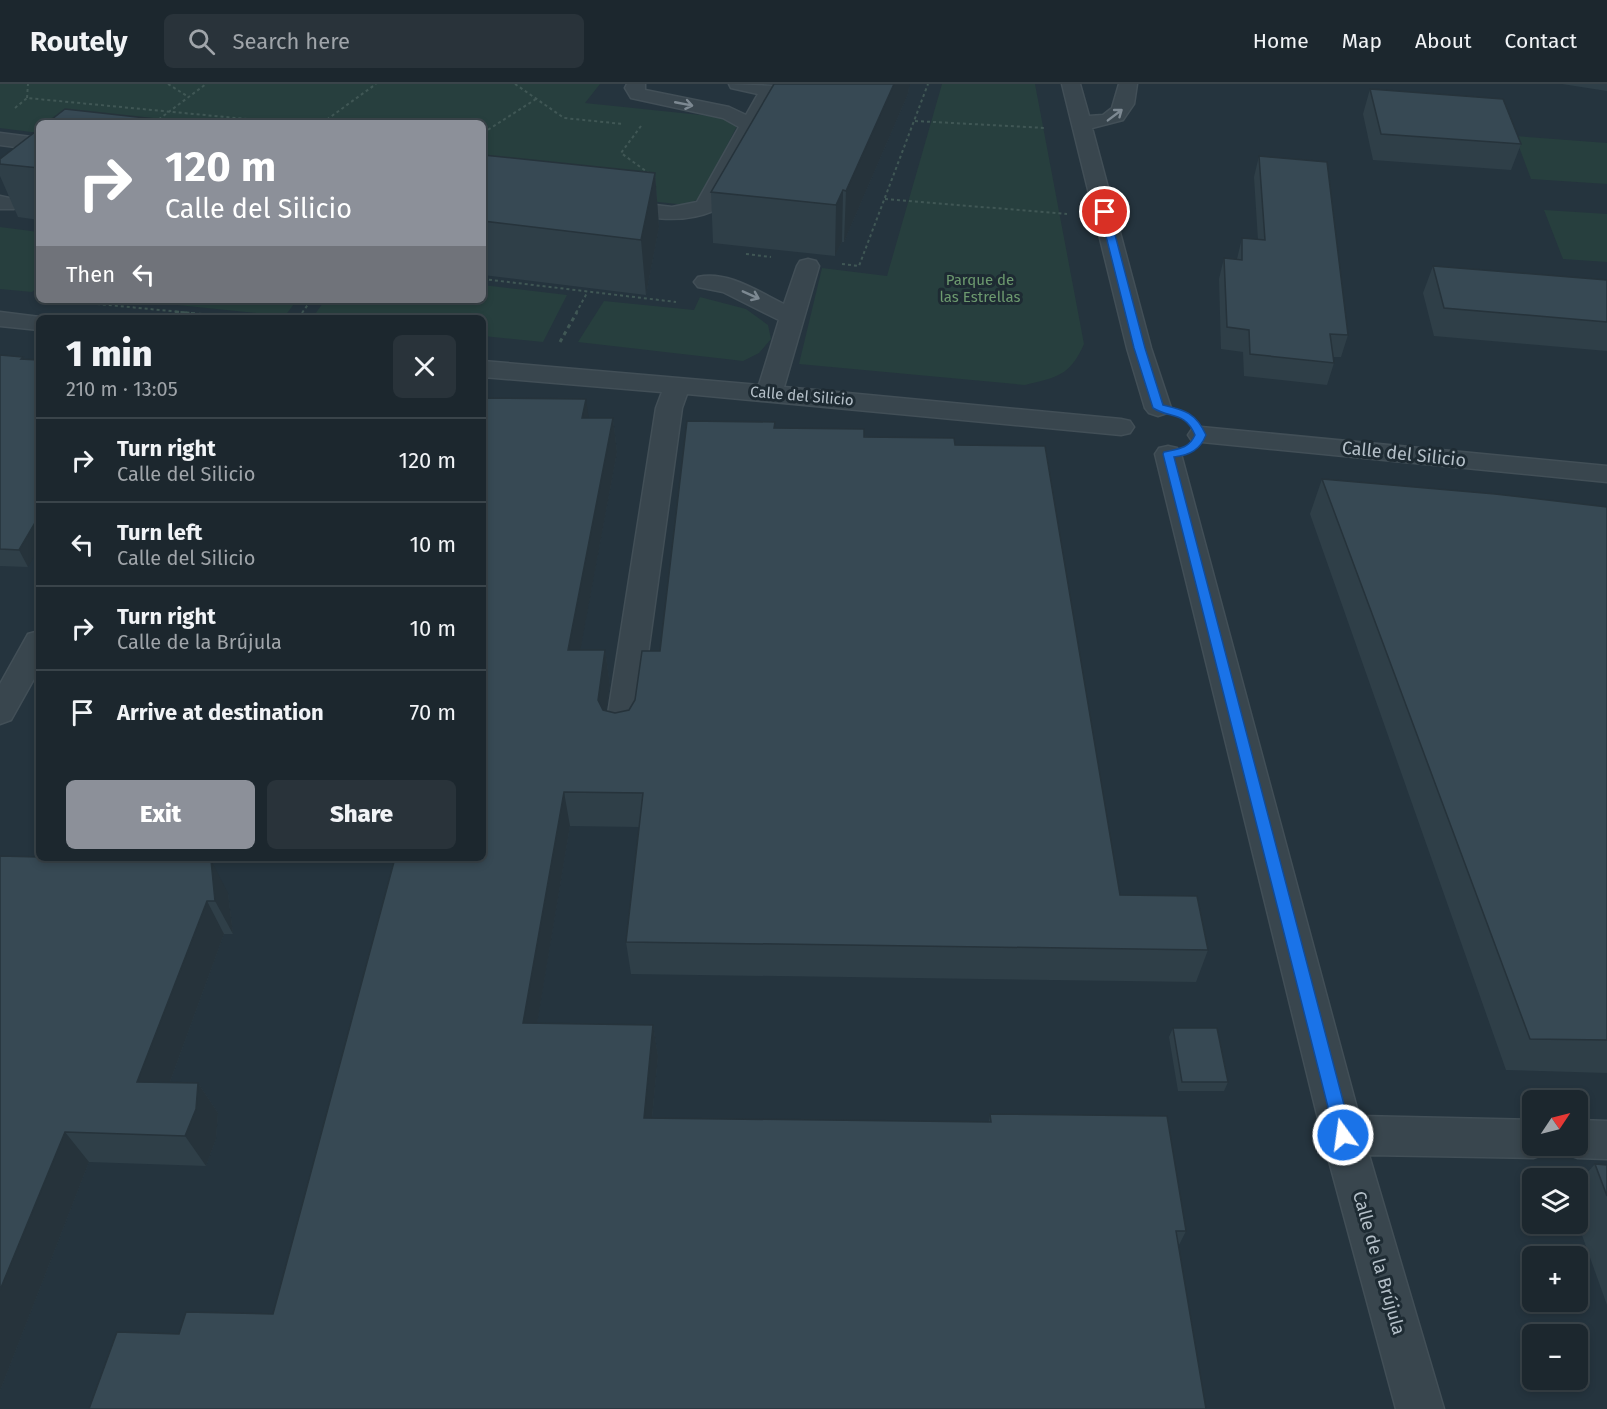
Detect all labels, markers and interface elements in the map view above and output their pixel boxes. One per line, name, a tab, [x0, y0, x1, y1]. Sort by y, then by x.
search box	[164, 14, 584, 68]
text: Routely	[30, 25, 128, 58]
icon: search	[185, 25, 218, 58]
text: Search here	[233, 28, 350, 55]
text: Home	[1253, 28, 1309, 54]
text: Map	[1342, 28, 1382, 54]
text: About	[1415, 28, 1472, 54]
text: Contact	[1505, 28, 1577, 54]
one-way arrow	[674, 99, 693, 110]
one-way arrow	[1107, 109, 1123, 122]
text: 120 m	[165, 142, 276, 192]
icon: right	[66, 144, 144, 222]
pin	[1079, 186, 1130, 237]
text: Calle del Silicio	[165, 193, 352, 225]
icon: arrive	[1088, 195, 1121, 228]
icon: left	[127, 258, 160, 291]
text: Then	[66, 261, 115, 288]
park label: Parque de las Estrellas	[940, 271, 1020, 306]
one-way arrow	[741, 290, 759, 302]
text: 1 min	[66, 332, 152, 376]
button: close	[393, 335, 456, 398]
text: 210 m · 13:05	[66, 377, 178, 401]
street label: Calle del Silicio	[749, 383, 855, 409]
text: Turn right	[117, 435, 216, 462]
street label: Calle del Silicio	[1341, 437, 1467, 471]
icon: right	[66, 444, 99, 477]
text: 120 m	[399, 447, 456, 474]
text: Calle del Silicio	[117, 462, 255, 486]
text: Turn left	[117, 519, 202, 546]
icon: left	[66, 528, 99, 561]
text: 10 m	[410, 531, 456, 558]
text: Calle del Silicio	[117, 546, 255, 570]
text: Turn right	[117, 603, 216, 630]
icon: right	[66, 612, 99, 645]
text: 10 m	[410, 615, 456, 642]
text: Calle de la Brújula	[117, 630, 282, 654]
icon: arrive	[66, 696, 99, 729]
text: Arrive at destination	[117, 699, 324, 726]
text: 70 m	[410, 699, 456, 726]
button: Exit	[66, 780, 255, 849]
button: Share	[267, 780, 456, 849]
north arrow	[1522, 1090, 1588, 1156]
map controls	[1522, 1090, 1588, 1390]
position arrow	[1311, 1103, 1375, 1167]
button: layers	[1522, 1168, 1588, 1234]
street label: Calle de la Brújula	[1348, 1189, 1410, 1337]
button: +	[1522, 1246, 1588, 1312]
button: −	[1522, 1324, 1588, 1390]

